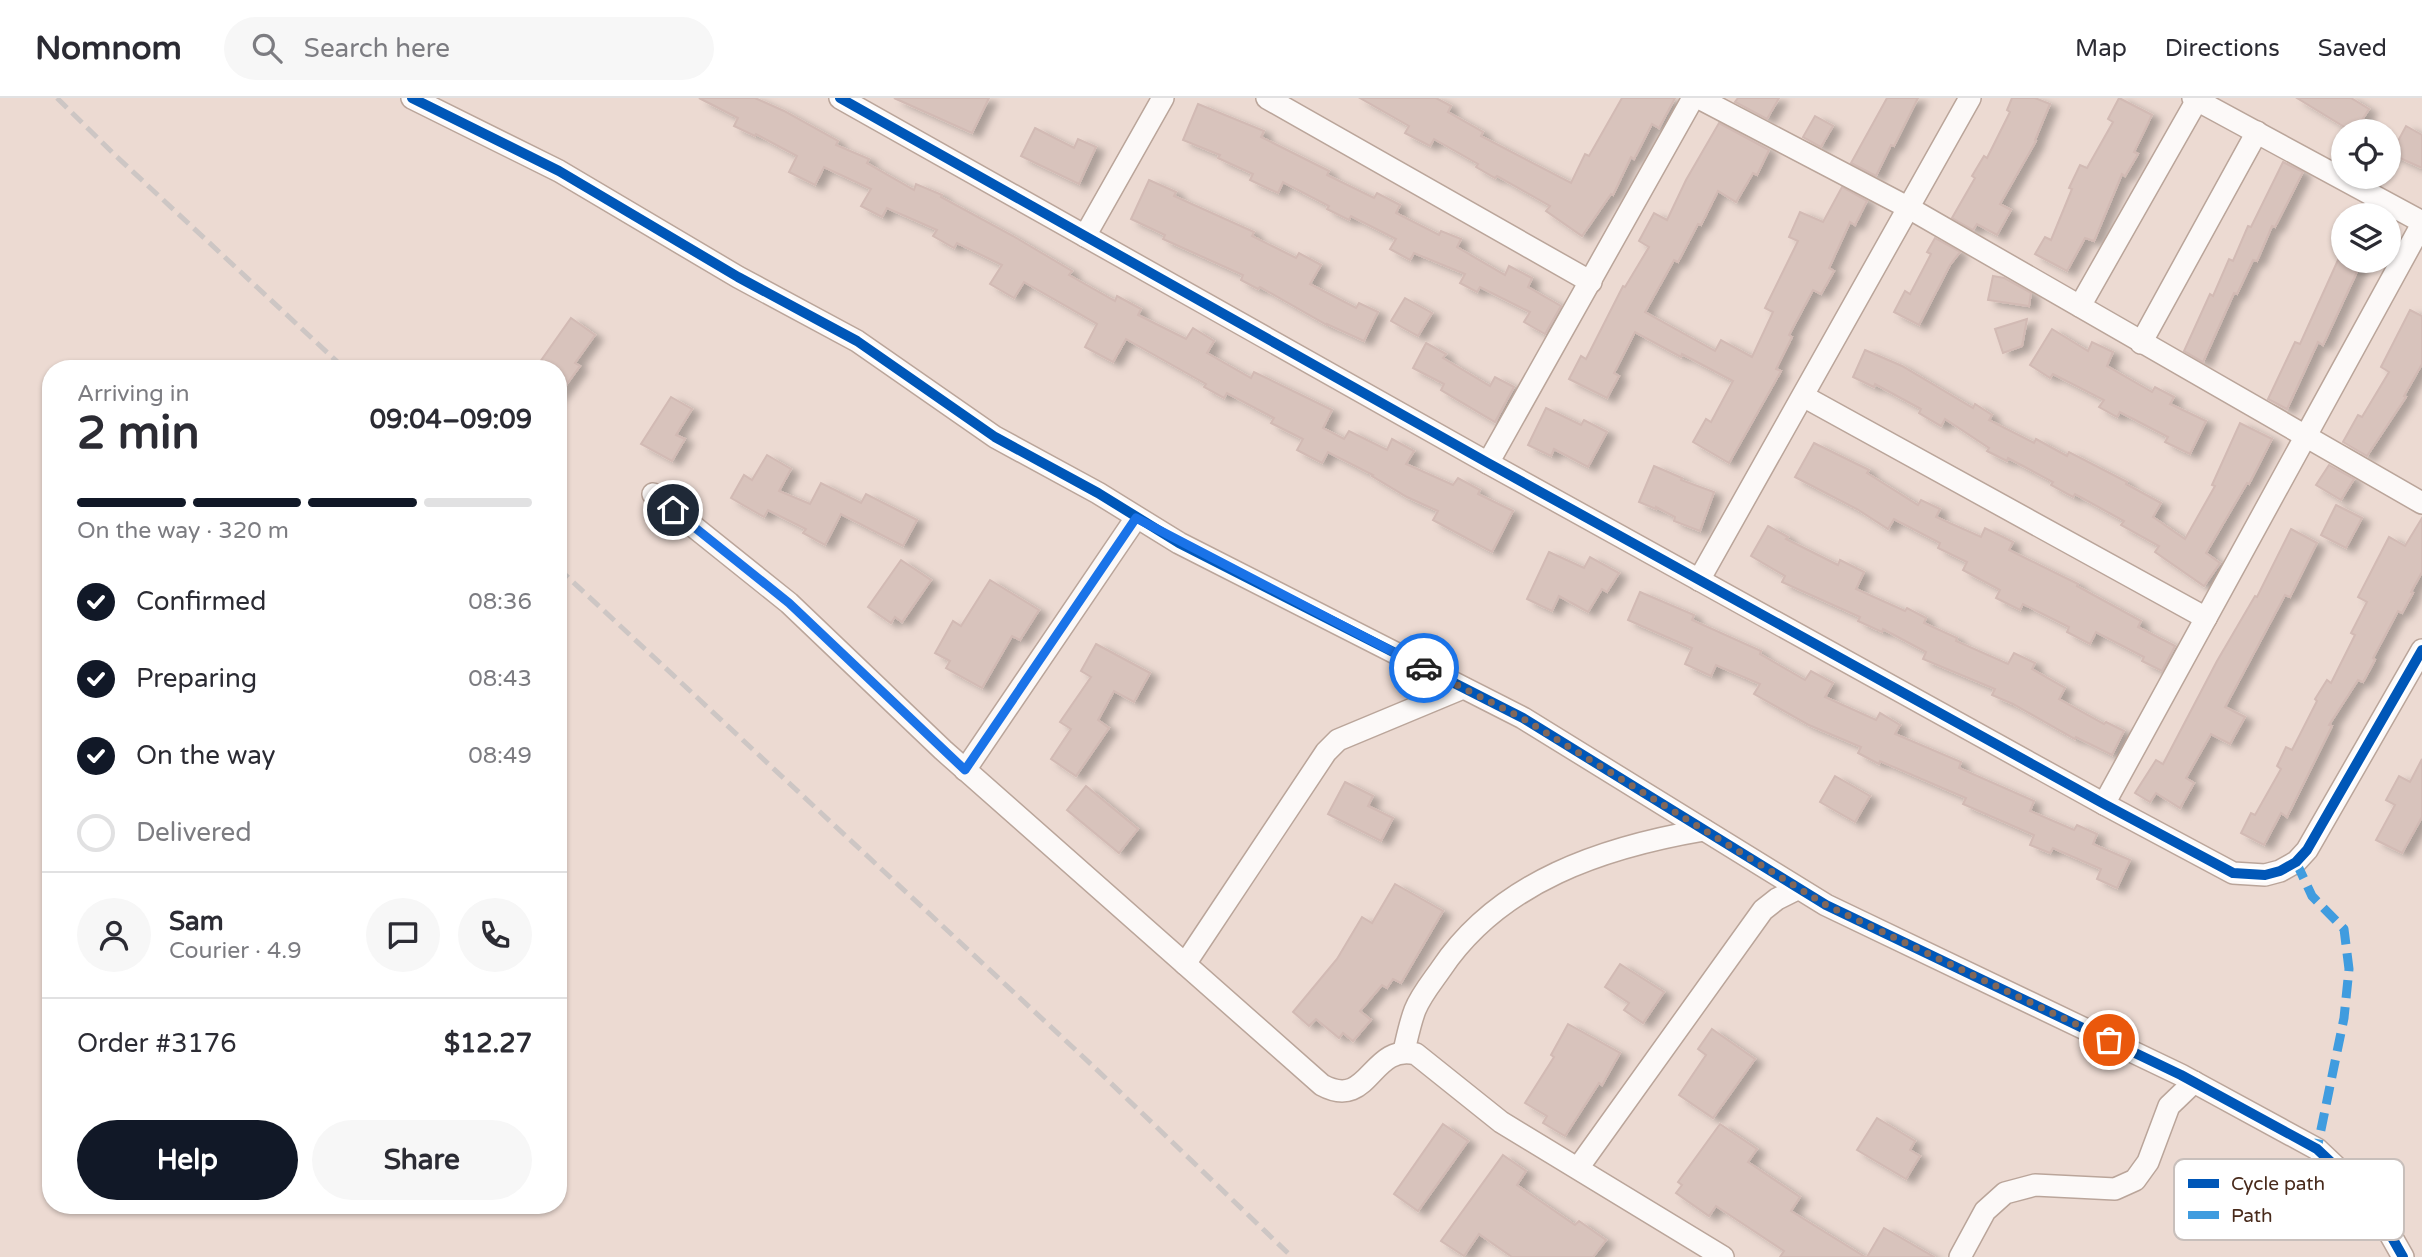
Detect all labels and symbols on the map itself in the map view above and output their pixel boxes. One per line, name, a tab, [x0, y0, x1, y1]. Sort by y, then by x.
pin	[643, 480, 703, 540]
courier	[1389, 633, 1459, 703]
pin	[2079, 1010, 2139, 1070]
legend	[2174, 1159, 2404, 1240]
text: Cycle path	[2231, 1173, 2325, 1195]
text: Path	[2231, 1205, 2273, 1227]

